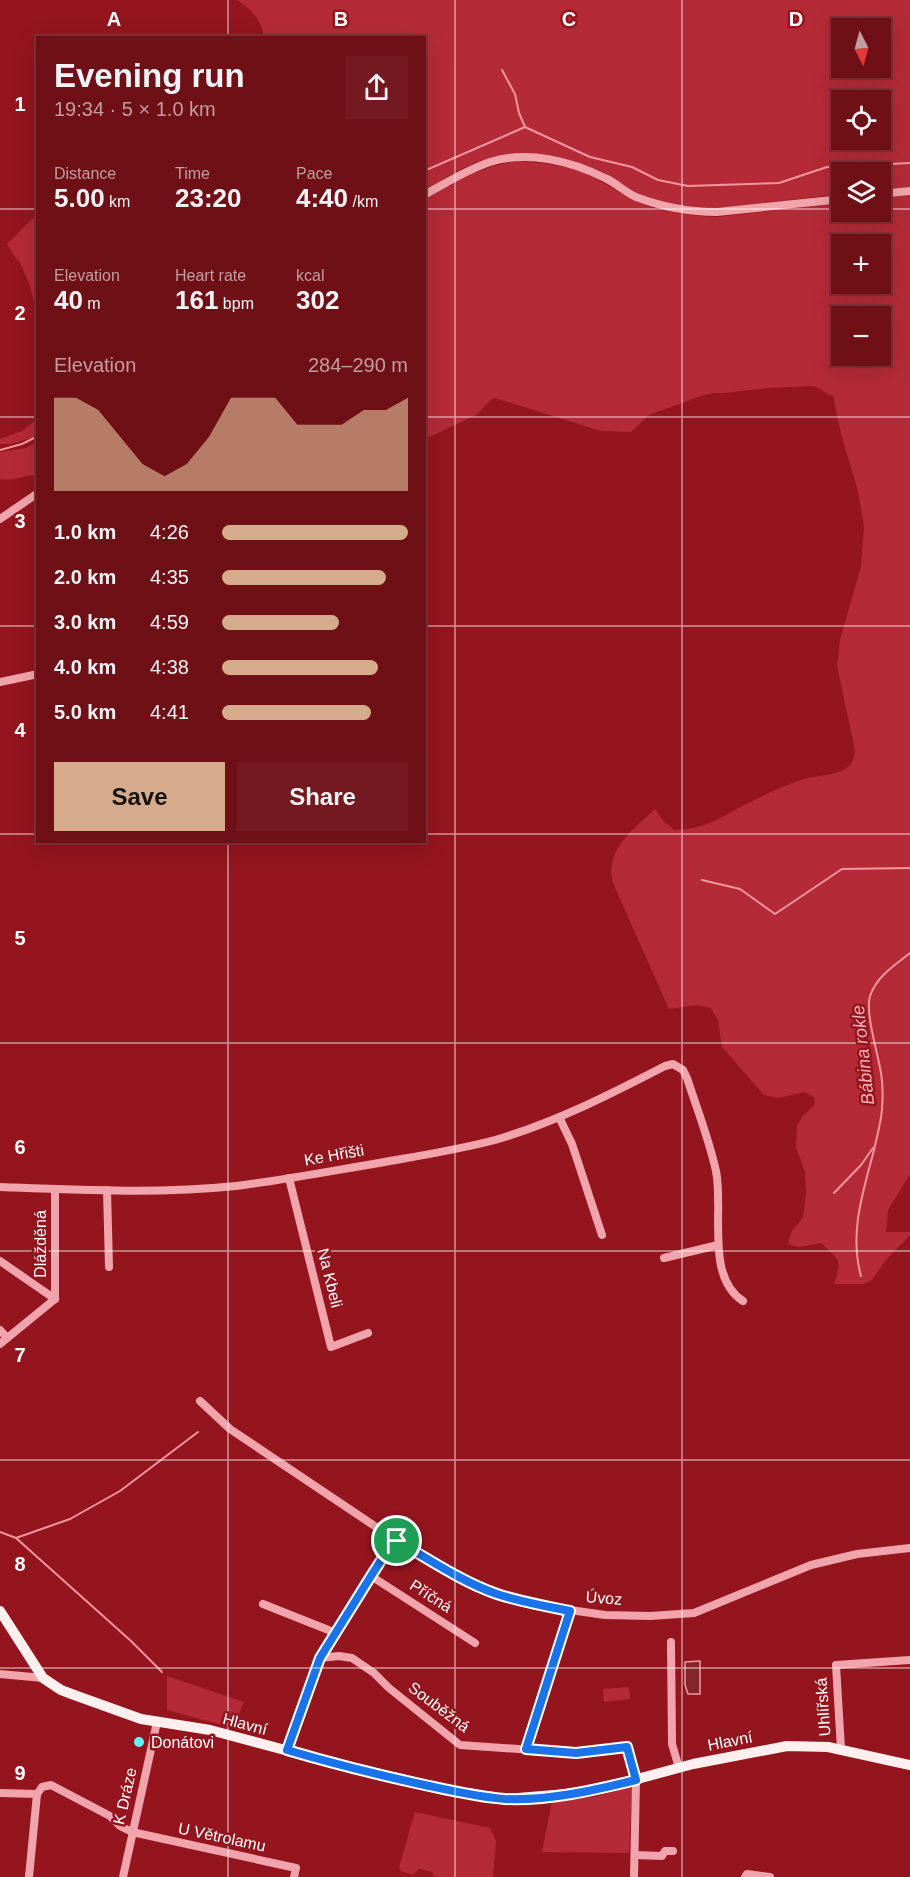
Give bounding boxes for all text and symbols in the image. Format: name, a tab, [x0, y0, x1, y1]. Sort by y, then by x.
text: A	[107, 8, 121, 30]
text: B	[334, 8, 348, 30]
text: C	[562, 8, 576, 30]
text: D	[789, 8, 803, 30]
north arrow	[831, 18, 891, 78]
map controls	[831, 18, 891, 366]
button: share	[345, 56, 408, 119]
text: Evening run	[54, 57, 245, 94]
button: locate	[831, 90, 891, 150]
text: 1	[14, 93, 26, 115]
text: 19:34 · 5 × 1.0 km	[54, 98, 216, 120]
button: layers	[831, 162, 891, 222]
text: Distance	[54, 165, 116, 182]
text: Time	[175, 165, 210, 182]
text: Pace	[296, 165, 332, 182]
text: 5.00	[54, 183, 105, 213]
text: 23:20	[175, 183, 242, 213]
text: 4:40	[296, 183, 348, 213]
text: km	[105, 193, 130, 210]
text: /km	[348, 193, 378, 210]
button: +	[831, 234, 891, 294]
text: Elevation	[54, 267, 120, 284]
text: Heart rate	[175, 267, 246, 284]
text: kcal	[296, 267, 324, 284]
text: 40	[54, 285, 83, 315]
text: 161	[175, 285, 218, 315]
text: 302	[296, 285, 339, 315]
text: m	[83, 295, 101, 312]
text: bpm	[218, 295, 254, 312]
text: 2	[14, 302, 26, 324]
button: −	[831, 306, 891, 366]
text: Elevation	[54, 354, 136, 376]
text: 284–290 m	[308, 354, 408, 376]
text: 3	[14, 510, 26, 532]
text: 1.0 km	[54, 521, 116, 543]
text: 4:26	[150, 521, 189, 543]
text: 2.0 km	[54, 566, 116, 588]
text: 4:35	[150, 566, 189, 588]
text: 3.0 km	[54, 611, 116, 633]
text: 4:59	[150, 611, 189, 633]
text: 4.0 km	[54, 656, 116, 678]
text: 4:38	[150, 656, 189, 678]
text: 5.0 km	[54, 701, 116, 723]
text: 4:41	[150, 701, 189, 723]
text: 4	[14, 719, 26, 741]
button: Save	[54, 762, 225, 831]
button: Share	[237, 762, 408, 831]
text: 5	[14, 927, 26, 949]
water label: Bábina rokle	[848, 1004, 878, 1106]
text: 6	[14, 1136, 26, 1158]
street label: Ke Hřišti	[303, 1141, 365, 1169]
street label: Dlážděná	[32, 1210, 49, 1278]
street label: Na Kbeli	[314, 1247, 346, 1309]
text: 7	[14, 1344, 26, 1366]
pin	[371, 1515, 422, 1566]
icon: arrive	[380, 1524, 413, 1557]
text: 8	[14, 1553, 26, 1575]
street label: Příčná	[407, 1576, 455, 1616]
street label: Úvoz	[585, 1587, 623, 1608]
street label: Uhlířská	[812, 1677, 834, 1737]
street label: Souběžná	[405, 1679, 473, 1736]
street label: Hlavní	[221, 1710, 270, 1738]
street label: Hlavní	[706, 1728, 754, 1754]
place label: Donátovi	[151, 1734, 214, 1751]
marker: Donátovi	[132, 1735, 146, 1749]
text: 9	[14, 1762, 26, 1784]
street label: K Dráze	[110, 1766, 140, 1826]
street label: U Větrolamu	[177, 1819, 267, 1855]

